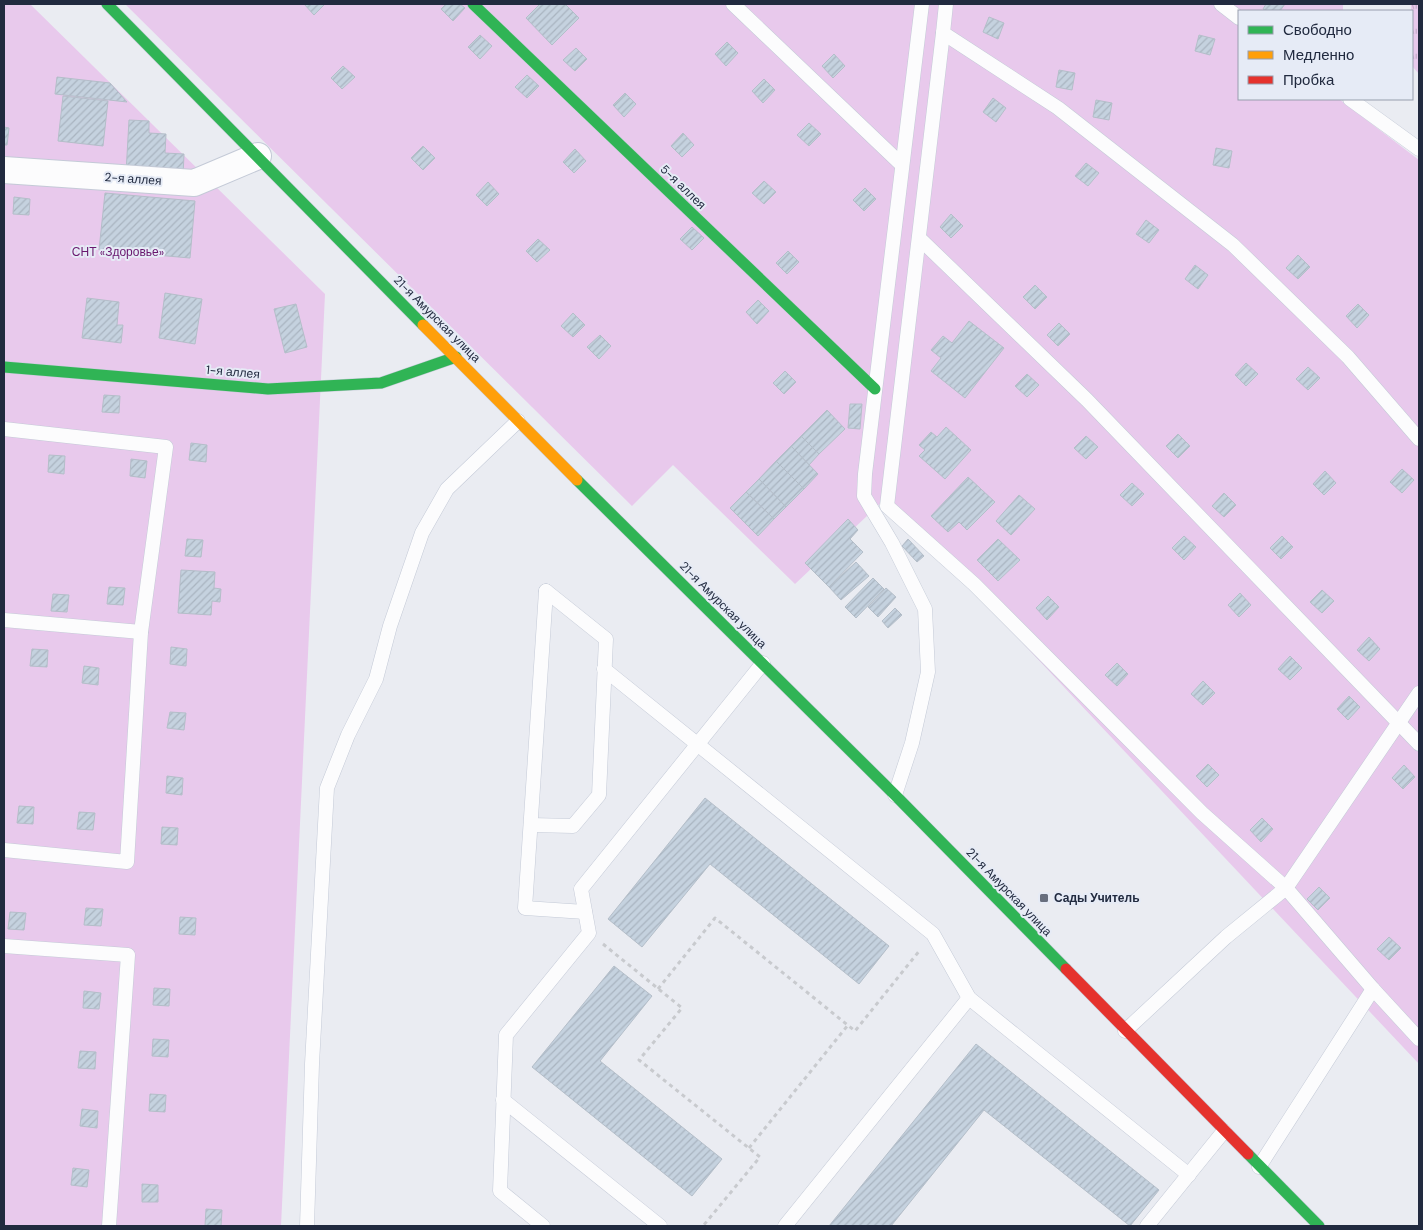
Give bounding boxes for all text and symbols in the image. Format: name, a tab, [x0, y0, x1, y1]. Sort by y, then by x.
legend	[1238, 10, 1413, 100]
text: Свободно	[1283, 20, 1352, 40]
text: Медленно	[1283, 45, 1354, 65]
text: Пробка	[1283, 70, 1335, 90]
street label: 5-я аллея	[657, 161, 709, 213]
street label: 2-я аллея	[104, 169, 162, 189]
park label: СНТ «Здоровье»	[72, 244, 164, 260]
street label: 21-я Амурская улица	[390, 272, 484, 366]
street label: 1-я аллея	[206, 362, 260, 382]
street label: 21-я Амурская улица	[676, 558, 770, 652]
street label: 21-я Амурская улица	[963, 844, 1055, 940]
place label: Сады Учитель	[1054, 890, 1140, 906]
marker: Сады Учитель	[1038, 892, 1050, 904]

